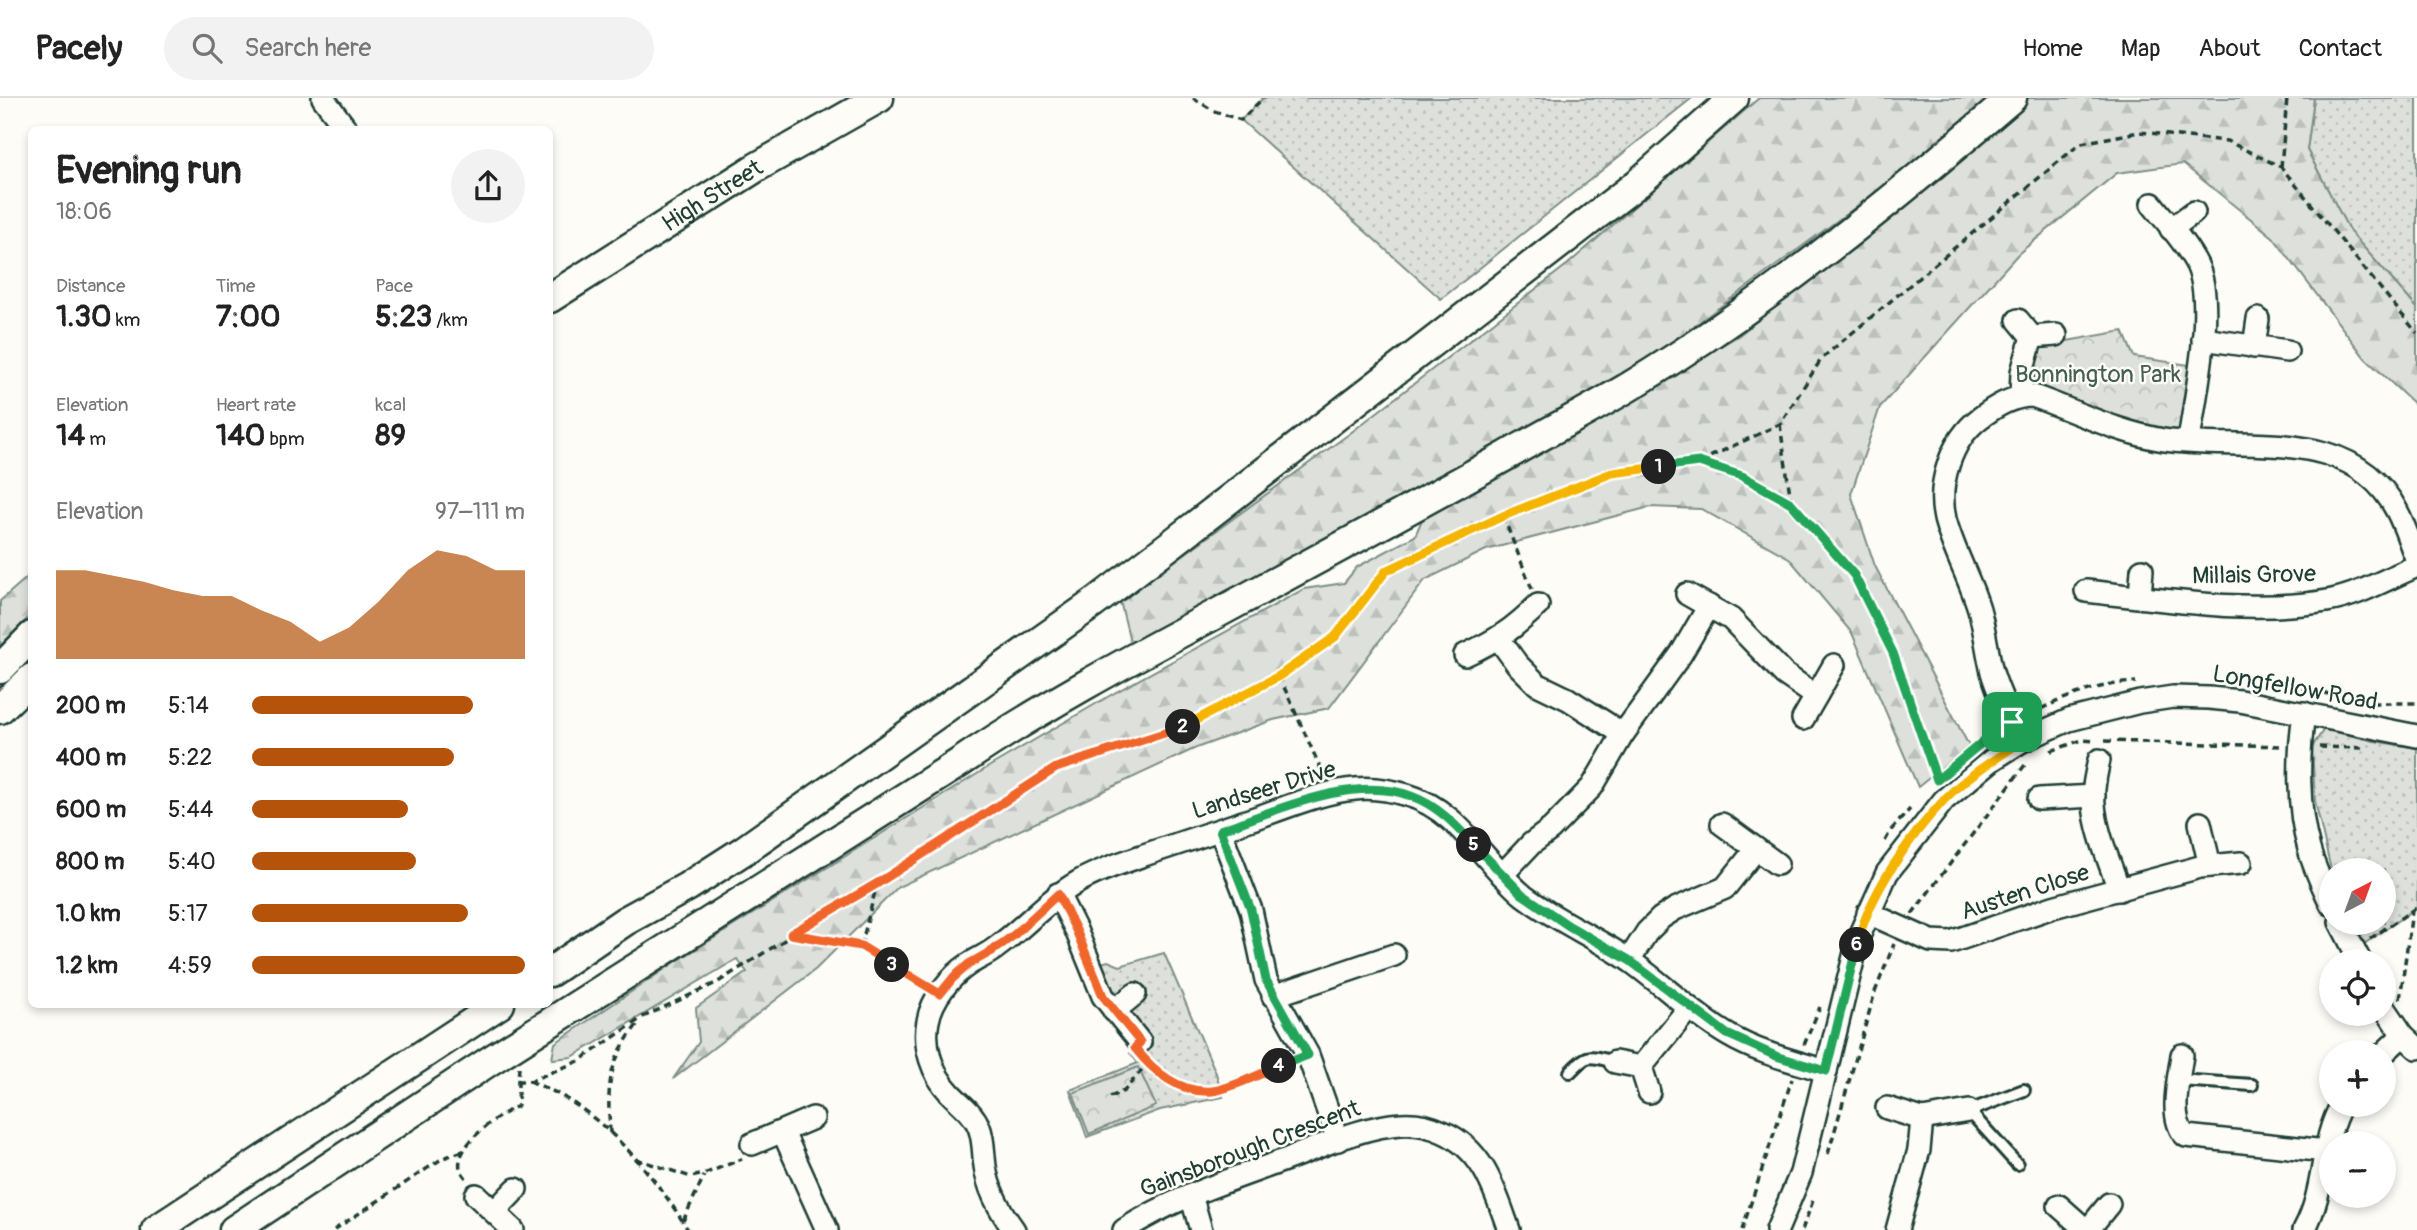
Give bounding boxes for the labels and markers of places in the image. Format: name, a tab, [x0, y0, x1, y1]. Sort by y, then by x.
pin: 1	[1642, 450, 1676, 484]
pin	[1982, 692, 2042, 752]
pin: 2	[1166, 710, 1200, 744]
pin: 5	[1456, 828, 1492, 862]
pin: 6	[1840, 928, 1874, 962]
pin: 3	[874, 948, 910, 982]
pin: 4	[1262, 1048, 1296, 1084]

